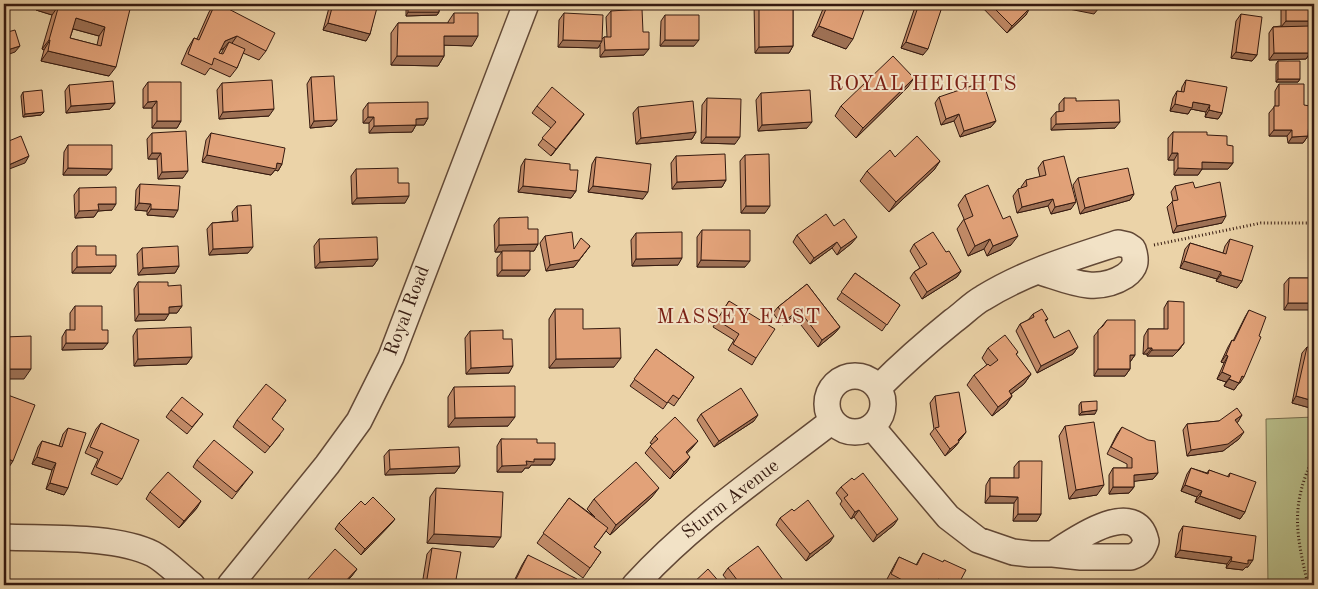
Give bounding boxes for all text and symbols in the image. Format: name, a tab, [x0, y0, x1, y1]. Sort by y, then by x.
district label: ROYAL HEIGHTS	[828, 74, 1018, 95]
street label: Royal Road	[382, 263, 434, 359]
district label: MASSEY EAST	[657, 307, 821, 328]
street label: Sturm Avenue	[679, 456, 783, 544]

